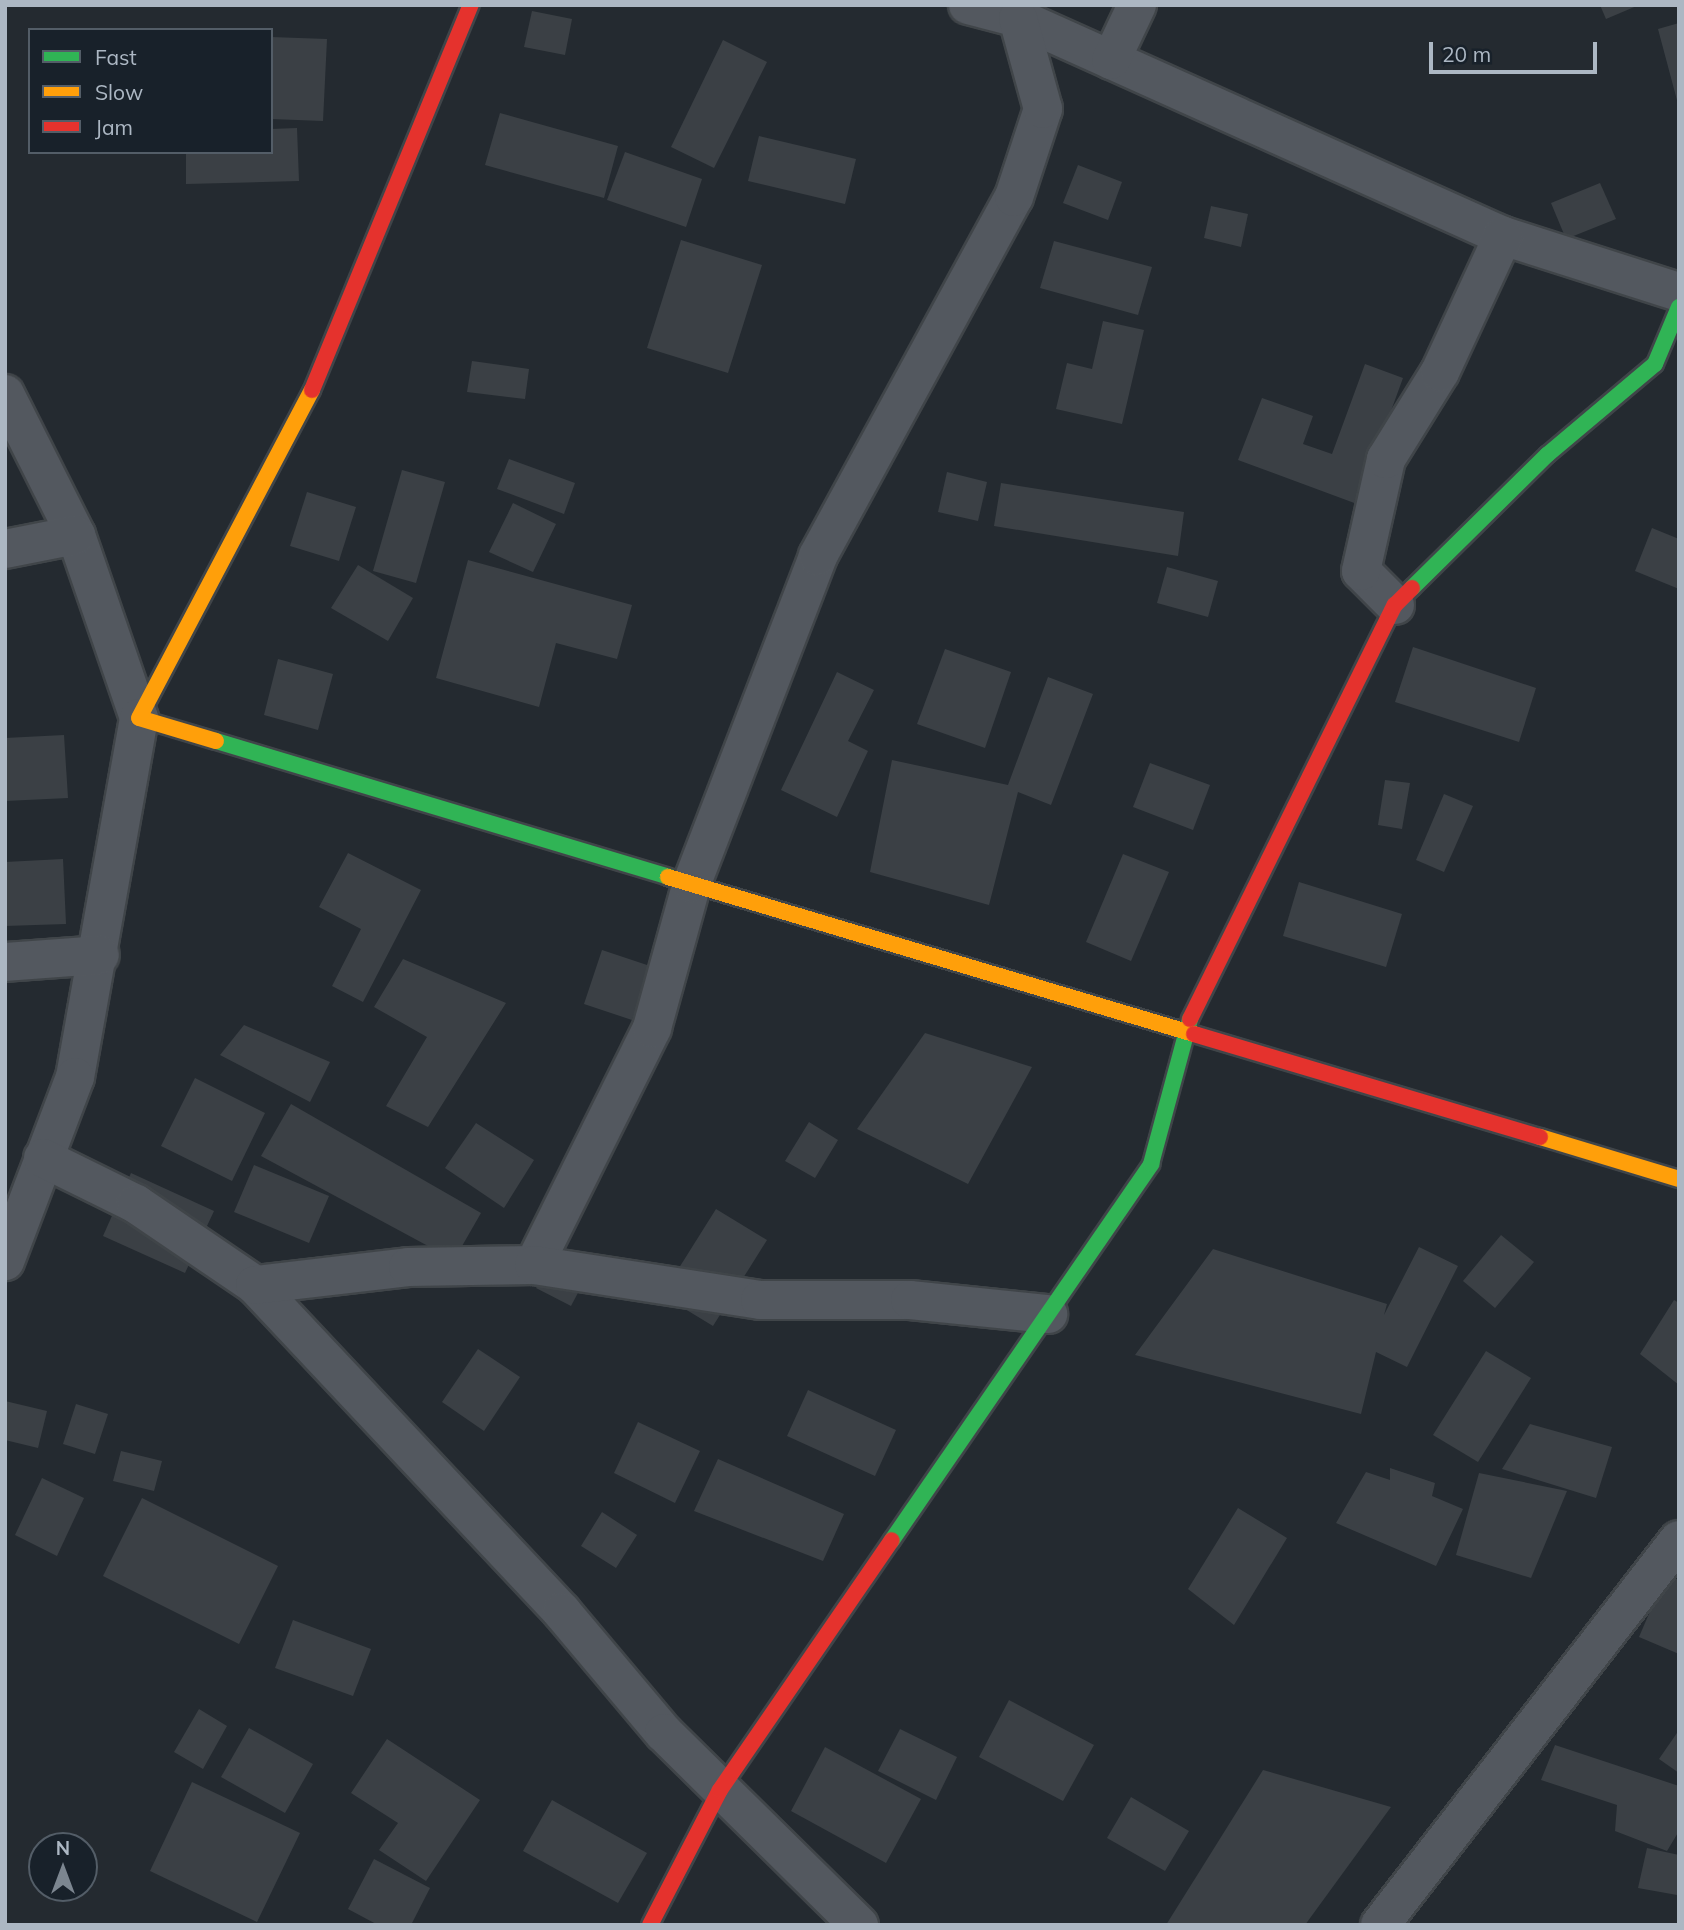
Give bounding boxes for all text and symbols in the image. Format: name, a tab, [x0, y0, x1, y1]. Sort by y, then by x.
legend	[28, 28, 273, 154]
scale bar	[1432, 28, 1600, 72]
text: 20 m	[1442, 41, 1491, 67]
text: Fast	[95, 44, 137, 70]
text: Slow	[95, 79, 143, 105]
text: Jam	[95, 114, 133, 140]
north arrow	[28, 1832, 98, 1902]
text: N	[56, 1836, 70, 1860]

